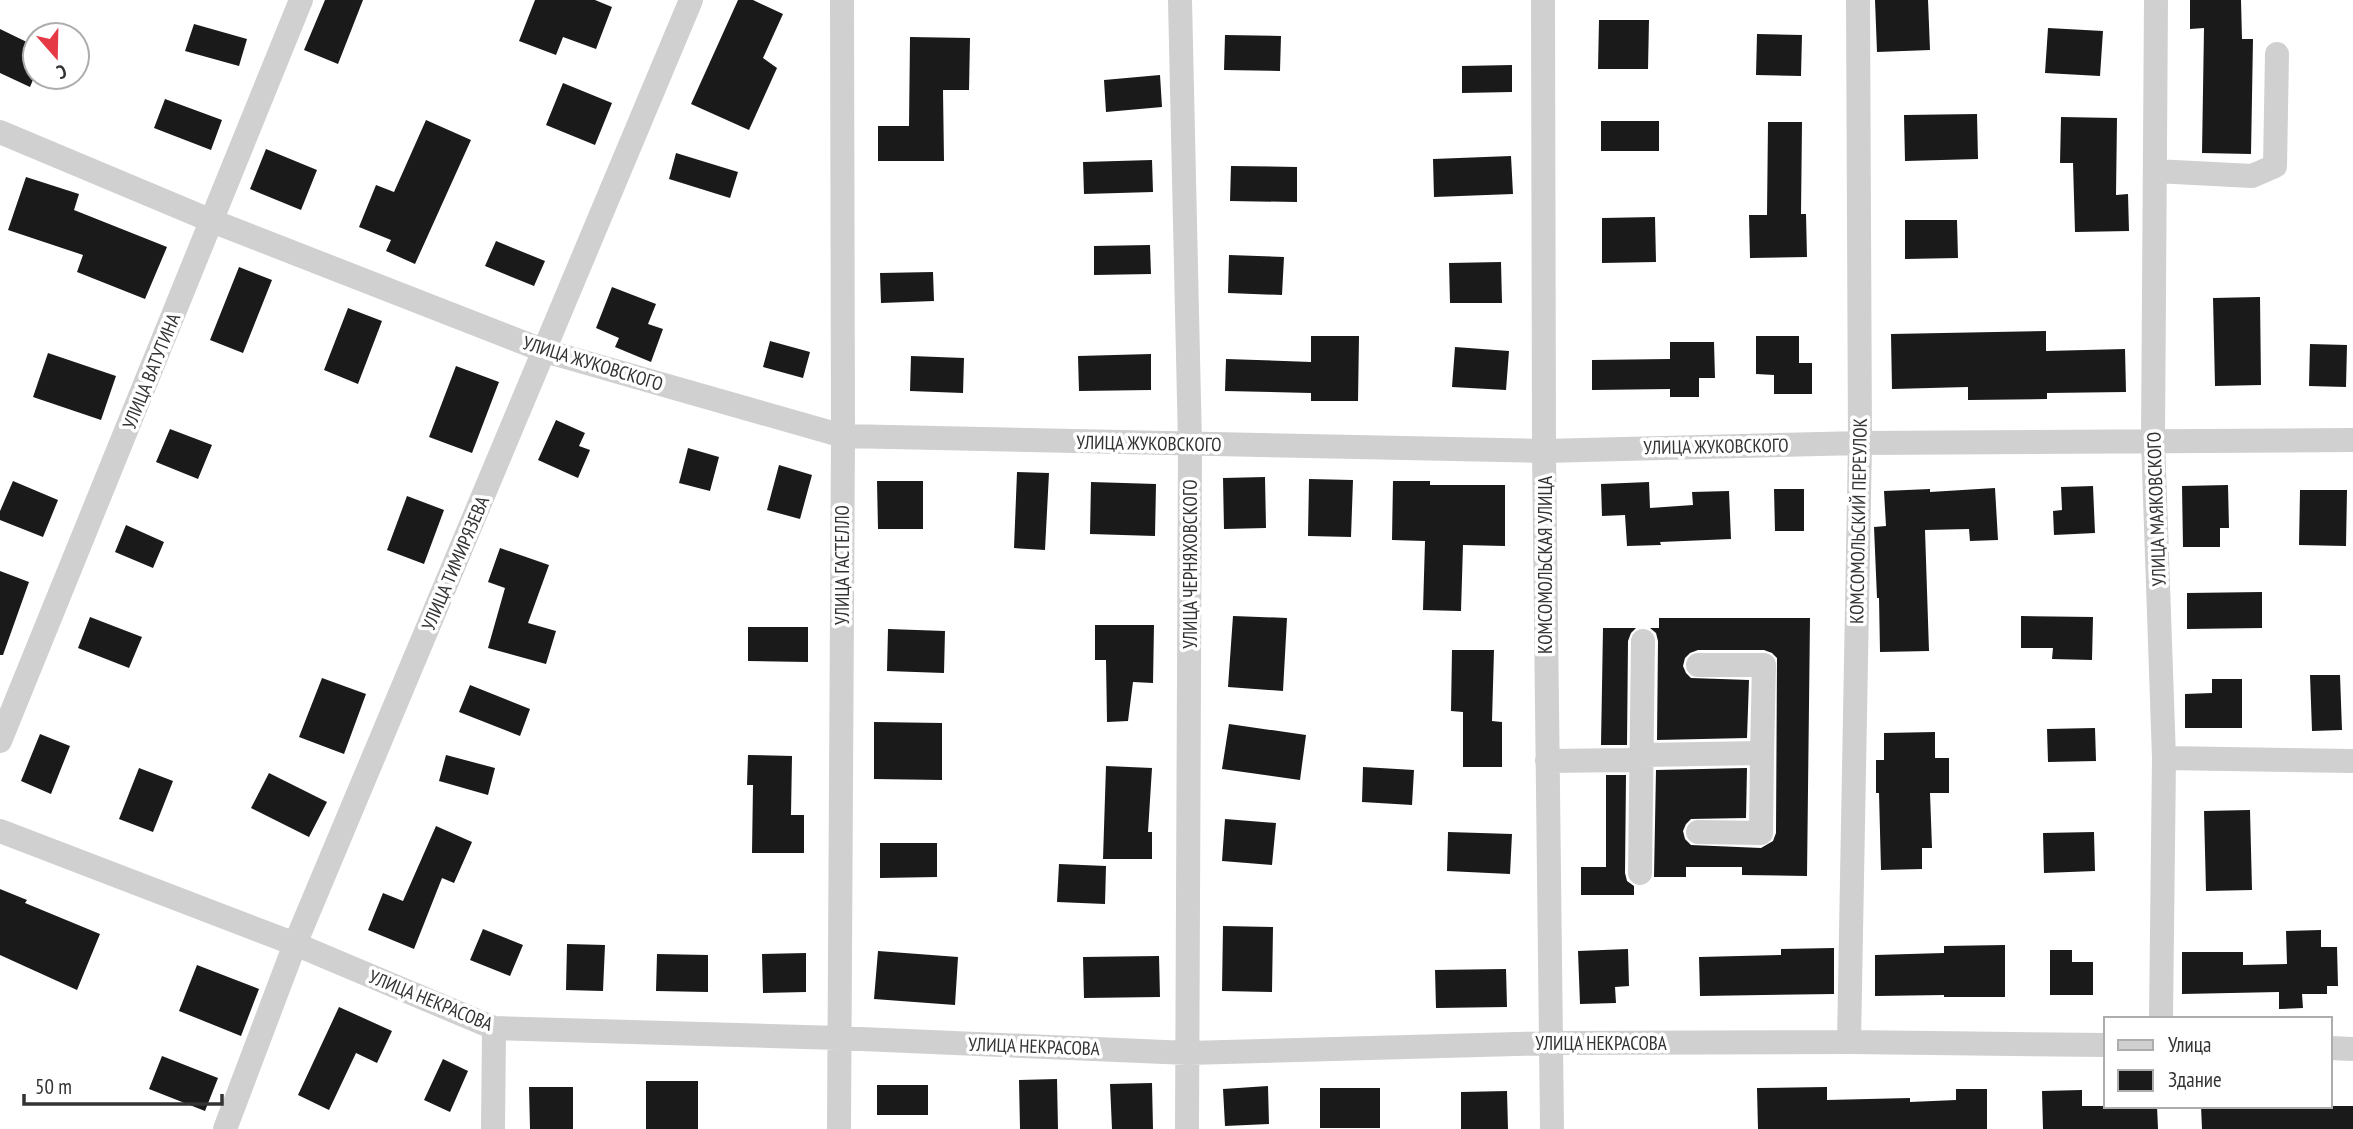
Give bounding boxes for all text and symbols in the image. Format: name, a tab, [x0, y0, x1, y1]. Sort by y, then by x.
north arrow	[21, 21, 91, 91]
text: С	[53, 59, 70, 85]
street label: УЛИЦА ВАТУТИНА	[117, 310, 185, 432]
street label: УЛИЦА ЖУКОВСКОГО	[520, 330, 666, 396]
street label: КОМСОМОЛЬСКИЙ ПЕРЕУЛОК	[1844, 418, 1872, 624]
street label: УЛИЦА ЖУКОВСКОГО	[1076, 430, 1222, 456]
street label: УЛИЦА МАЯКОВСКОГО	[2141, 431, 2171, 587]
street label: УЛИЦА ЖУКОВСКОГО	[1643, 433, 1789, 459]
street label: КОМСОМОЛЬСКАЯ УЛИЦА	[1533, 476, 1557, 654]
street label: УЛИЦА ЧЕРНЯХОВСКОГО	[1178, 479, 1202, 649]
street label: УЛИЦА ТИМИРЯЗЕВА	[416, 492, 494, 634]
street label: УЛИЦА ГАСТЕЛЛО	[830, 505, 854, 625]
street label: УЛИЦА НЕКРАСОВА	[365, 964, 497, 1036]
legend	[2104, 1017, 2332, 1108]
street label: УЛИЦА НЕКРАСОВА	[1535, 1031, 1667, 1055]
text: Улица	[2168, 1031, 2211, 1058]
street label: УЛИЦА НЕКРАСОВА	[968, 1032, 1100, 1060]
scale bar	[24, 1062, 222, 1106]
text: Здание	[2168, 1066, 2222, 1093]
text: 50 m	[35, 1073, 72, 1100]

